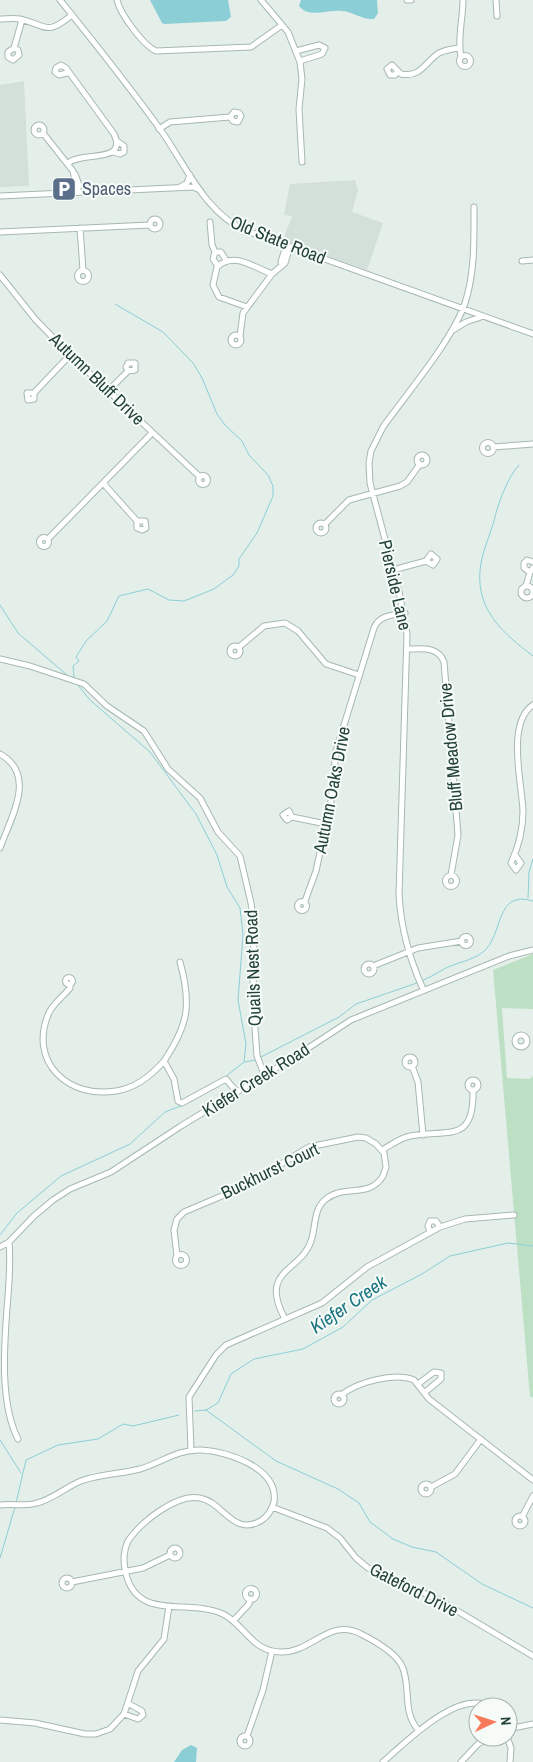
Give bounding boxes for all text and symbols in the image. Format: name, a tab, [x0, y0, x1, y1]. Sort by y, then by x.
parking icon: Spaces	[51, 176, 77, 202]
place label: Spaces	[82, 176, 131, 201]
street label: Old State Road	[227, 209, 330, 270]
street label: Autumn Bluff Drive	[43, 326, 150, 431]
street label: Pierside Lane	[373, 537, 418, 632]
street label: Bluff Meadow Drive	[432, 682, 469, 812]
street label: Autumn Oaks Drive	[307, 724, 356, 856]
street label: Quails Nest Road	[238, 909, 267, 1027]
street label: Kiefer Creek Road	[197, 1037, 314, 1123]
street label: Buckhurst Court	[217, 1136, 323, 1205]
water label: Kiefer Creek	[304, 1268, 393, 1339]
street label: Gateford Drive	[365, 1556, 463, 1623]
north arrow	[468, 1697, 518, 1747]
text: N	[497, 1716, 515, 1726]

